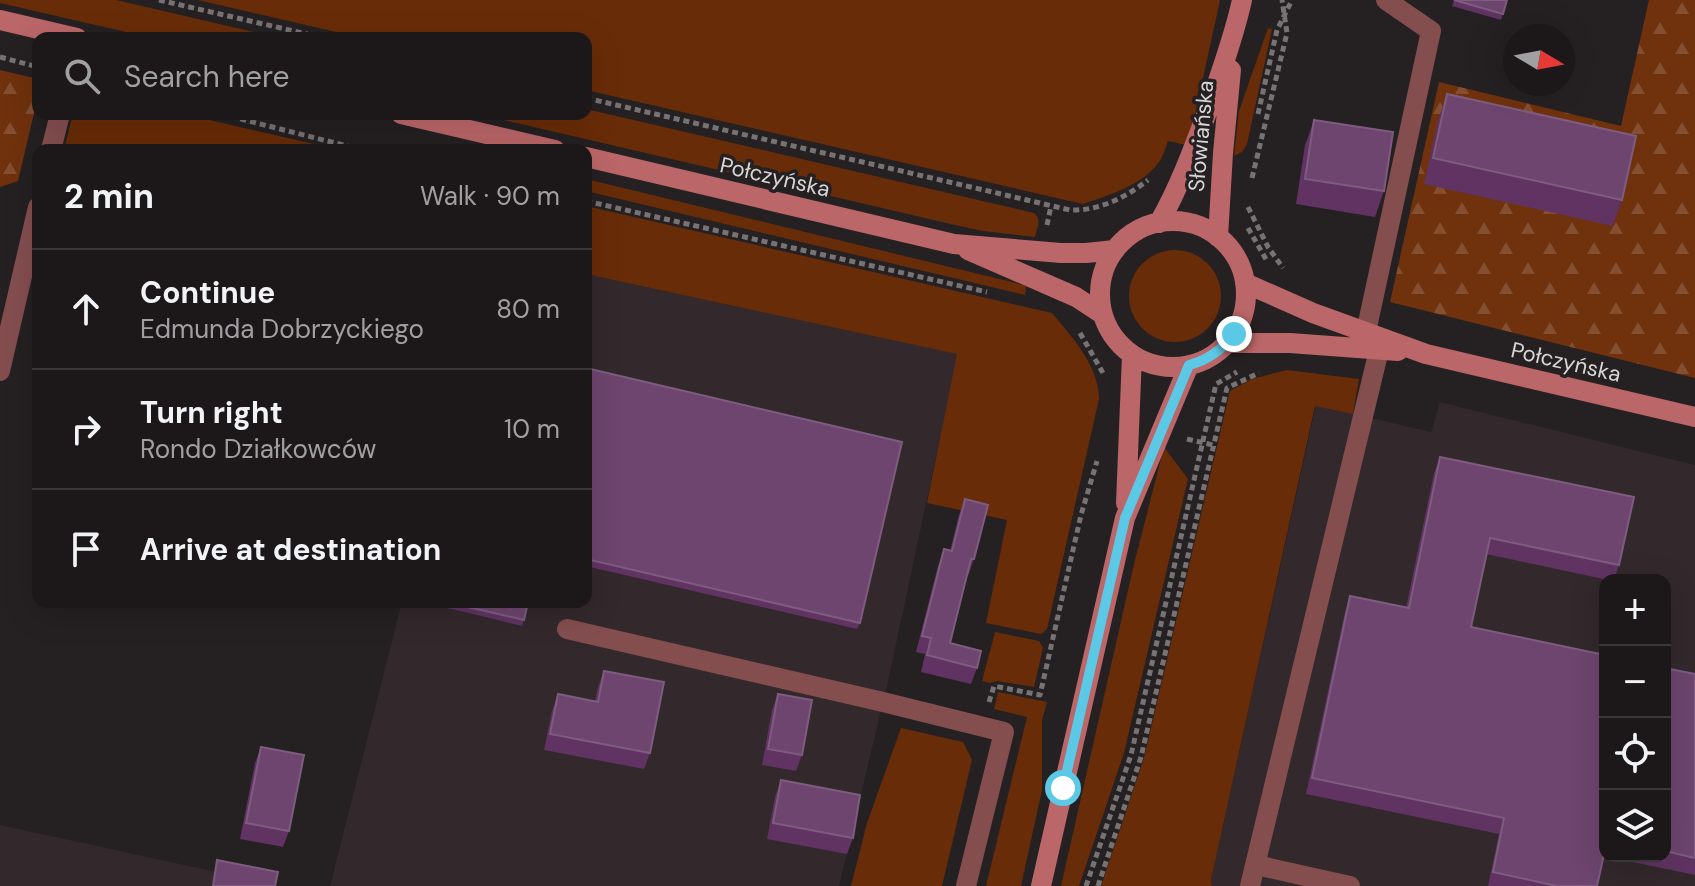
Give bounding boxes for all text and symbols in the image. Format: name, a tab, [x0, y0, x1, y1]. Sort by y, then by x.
north arrow	[1503, 24, 1575, 96]
search box	[32, 32, 592, 120]
icon: search	[60, 54, 104, 98]
text: Search here	[124, 57, 290, 96]
street label: Słowiańska	[1182, 79, 1220, 193]
street label: Połczyńska	[717, 150, 833, 204]
text: 2 min	[64, 174, 154, 219]
text: Walk · 90 m	[420, 179, 560, 213]
text: Continue	[140, 273, 275, 312]
icon: ahead	[64, 287, 108, 331]
text: 80 m	[496, 292, 560, 326]
text: Edmunda Dobrzyckiego	[140, 312, 424, 346]
route end	[1216, 316, 1252, 352]
street label: Połczyńska	[1508, 335, 1624, 389]
text: Turn right	[140, 393, 283, 432]
icon: right	[64, 407, 108, 451]
text: 10 m	[504, 412, 560, 446]
text: Rondo Działkowców	[140, 432, 376, 466]
icon: arrive	[64, 527, 108, 571]
text: Arrive at destination	[140, 530, 441, 569]
map controls	[1599, 574, 1671, 862]
button: +	[1599, 574, 1671, 646]
button: −	[1599, 646, 1671, 718]
button: locate	[1599, 718, 1671, 790]
route start	[1045, 770, 1081, 806]
button: layers	[1599, 790, 1671, 862]

